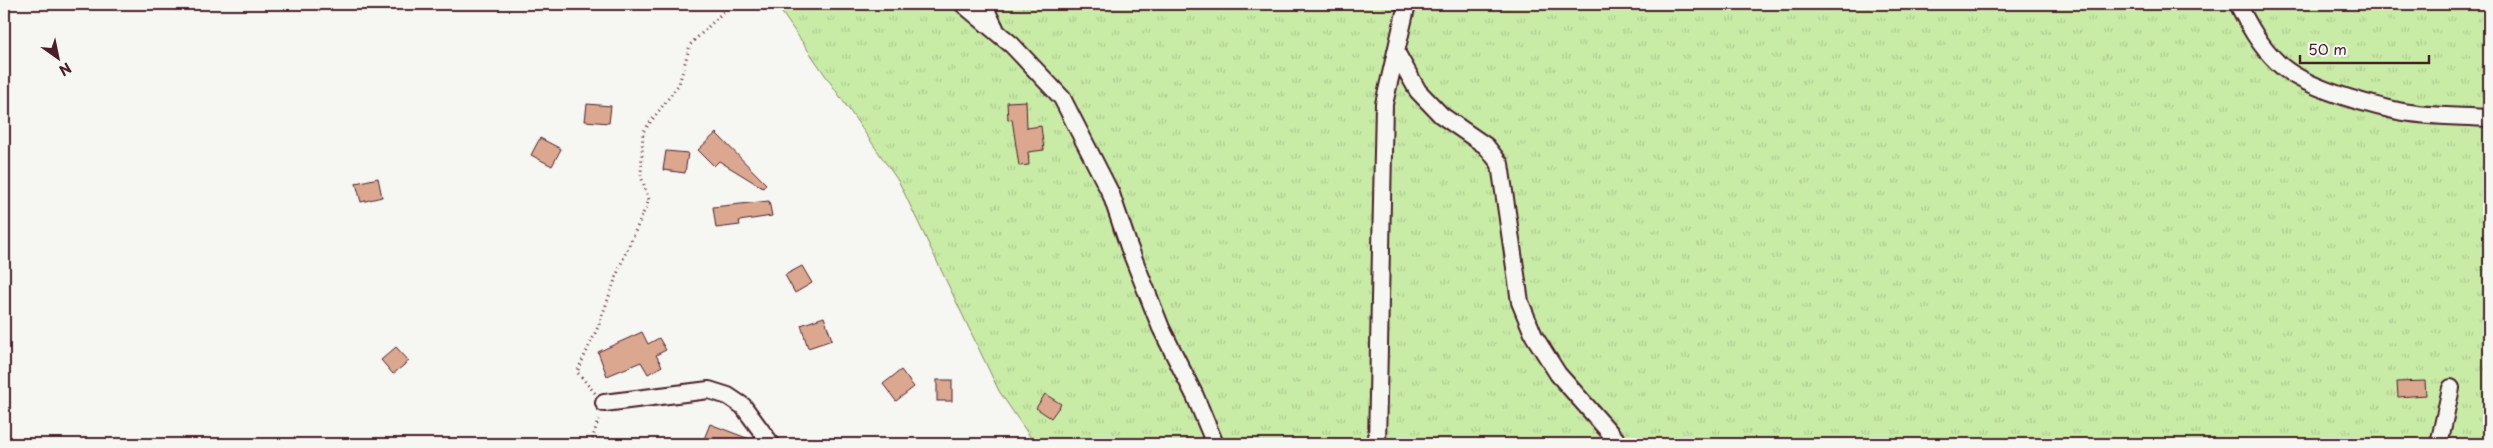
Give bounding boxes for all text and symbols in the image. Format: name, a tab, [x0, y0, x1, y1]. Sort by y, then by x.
north arrow	[32, 32, 82, 82]
scale bar	[2300, 32, 2429, 64]
text: 50 m	[2308, 37, 2347, 60]
text: N	[55, 57, 76, 81]

